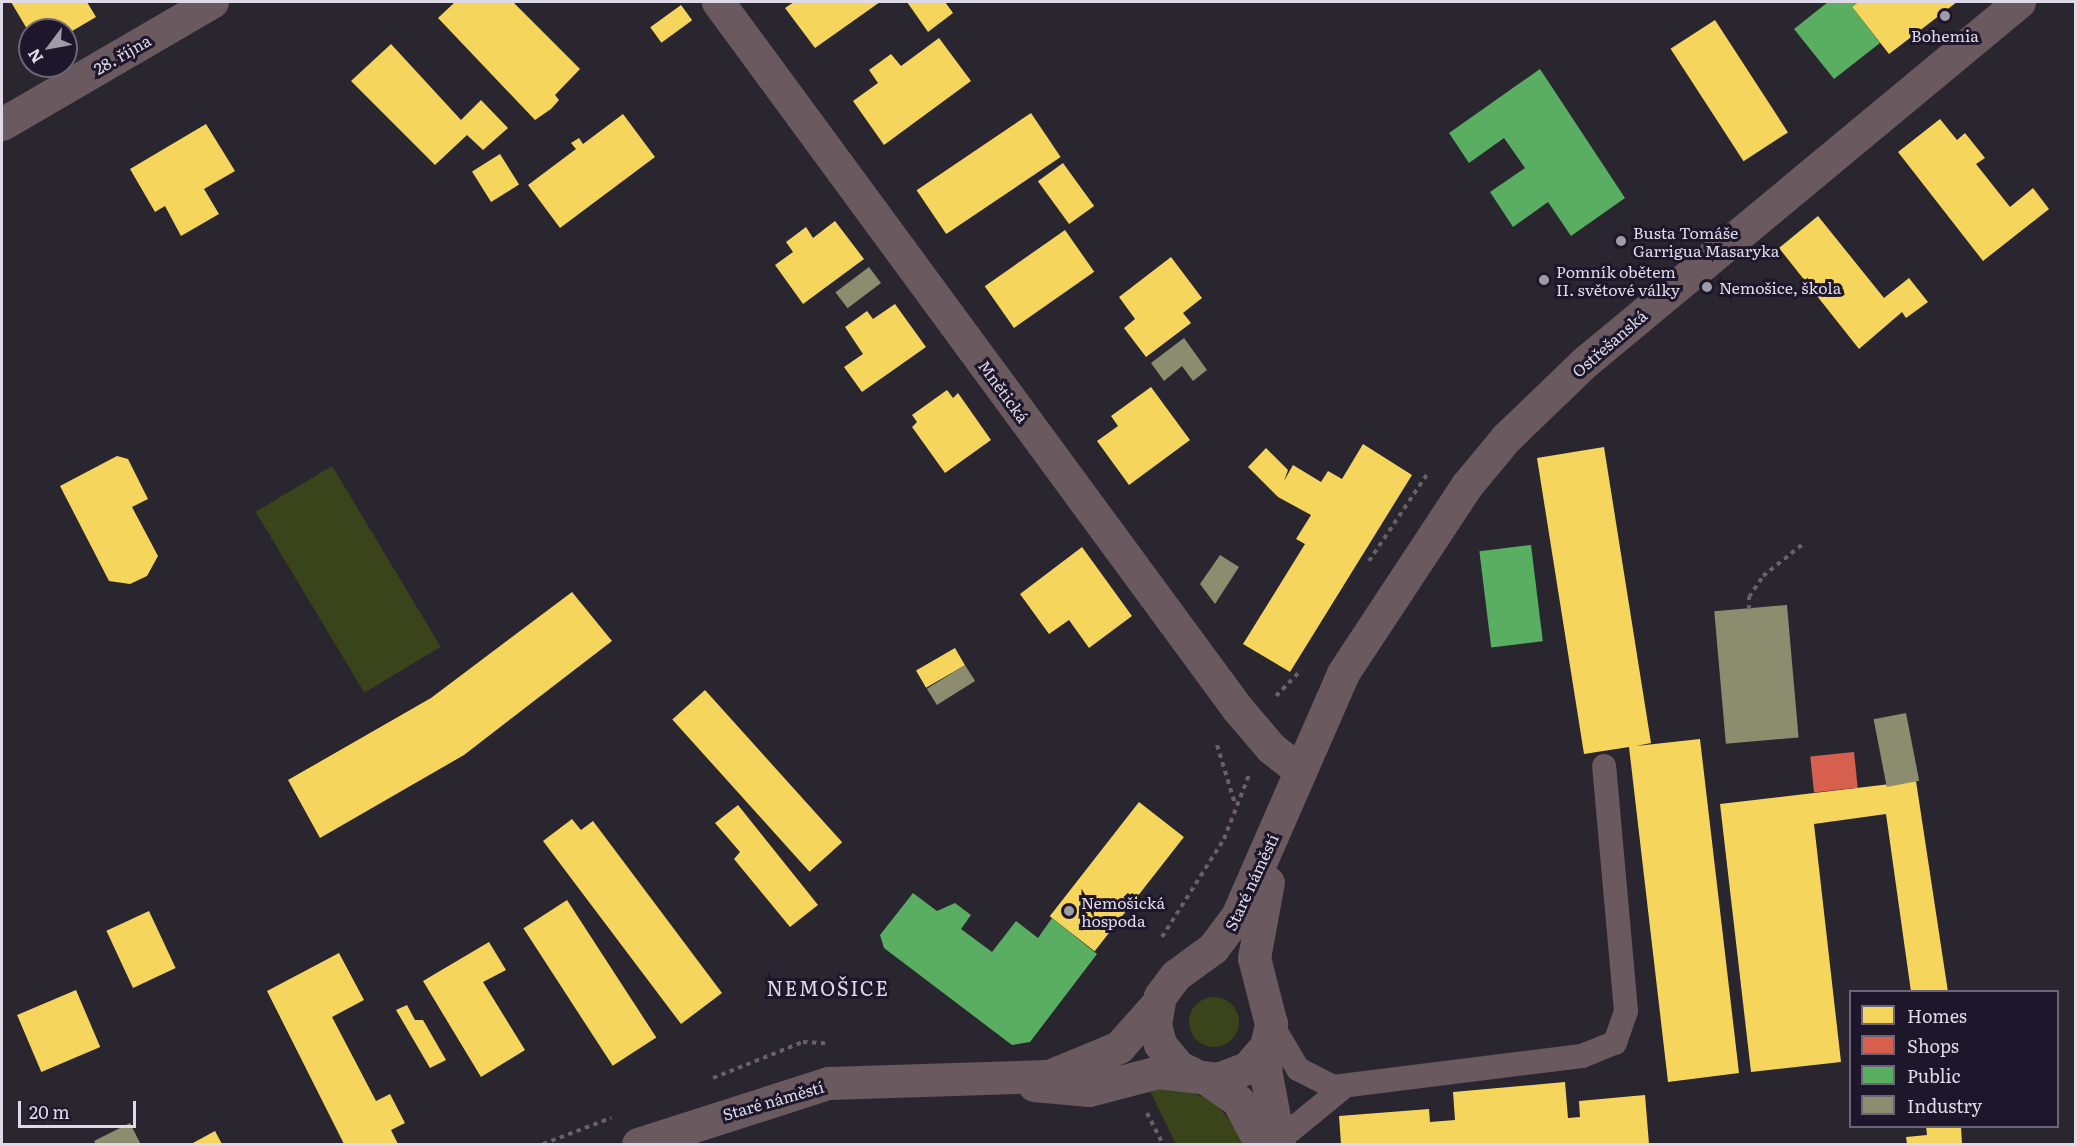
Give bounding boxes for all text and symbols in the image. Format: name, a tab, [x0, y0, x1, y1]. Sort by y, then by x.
marker: Bohemia	[1938, 9, 1952, 23]
north arrow	[18, 18, 78, 78]
place label: Bohemia	[1911, 25, 1979, 45]
street label: 28. října	[90, 30, 154, 78]
text: N	[21, 44, 48, 69]
place label: Busta Tomáše Garrigua Masaryka	[1633, 222, 1779, 260]
marker: Busta Tomáše Garrigua Masaryka	[1614, 234, 1628, 248]
place label: Pomník obětem II. světové války	[1556, 261, 1680, 299]
marker: Pomník obětem II. světové války	[1537, 273, 1551, 287]
place label: Nemošice, škola	[1719, 277, 1841, 297]
marker: Nemošice, škola	[1700, 280, 1714, 294]
street label: Ostřešanská	[1568, 305, 1650, 381]
street label: Mnětická	[975, 356, 1033, 426]
street label: Staré náměstí	[1220, 831, 1282, 933]
place label: Nemošická hospoda	[1081, 892, 1165, 930]
marker: Nemošická hospoda	[1062, 904, 1076, 918]
district label: NEMOŠICE	[766, 975, 890, 999]
legend	[1849, 990, 2059, 1128]
text: Homes	[1907, 1002, 1967, 1029]
text: Shops	[1907, 1032, 1959, 1059]
text: Public	[1907, 1062, 1961, 1089]
street label: Staré náměstí	[720, 1076, 826, 1124]
scale bar	[21, 1089, 140, 1127]
text: Industry	[1907, 1092, 1982, 1119]
text: 20 m	[29, 1098, 70, 1125]

